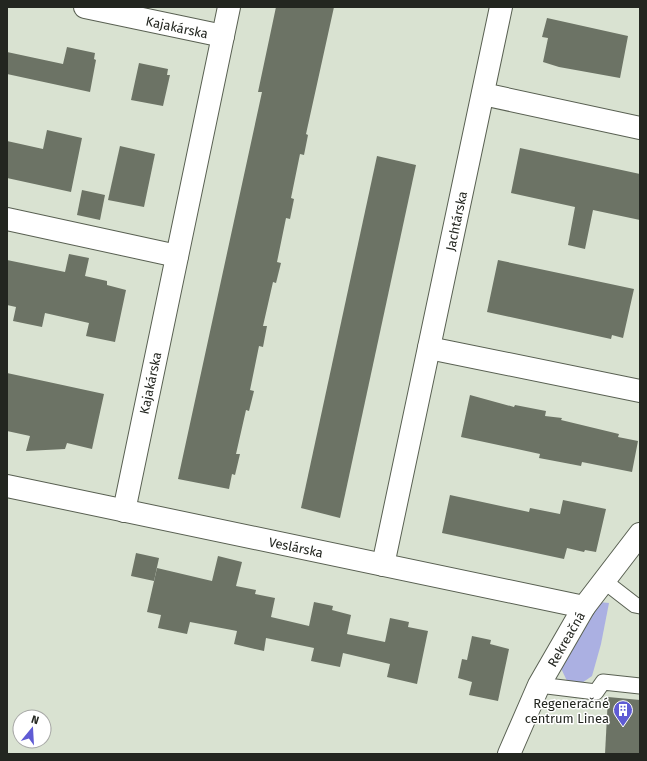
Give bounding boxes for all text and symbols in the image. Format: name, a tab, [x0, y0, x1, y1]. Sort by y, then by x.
street label: Kajakárska	[144, 14, 209, 41]
street label: Jachtárska	[443, 190, 470, 252]
street label: Kajakárska	[137, 351, 164, 416]
street label: Veslárska	[267, 534, 325, 561]
street label: Rekreačná	[545, 609, 588, 669]
place label: Regeneračné centrum Linea	[525, 696, 609, 726]
building icon: Regeneračné centrum Linea	[612, 699, 634, 727]
north arrow	[12, 709, 52, 749]
text: N	[29, 713, 40, 727]

